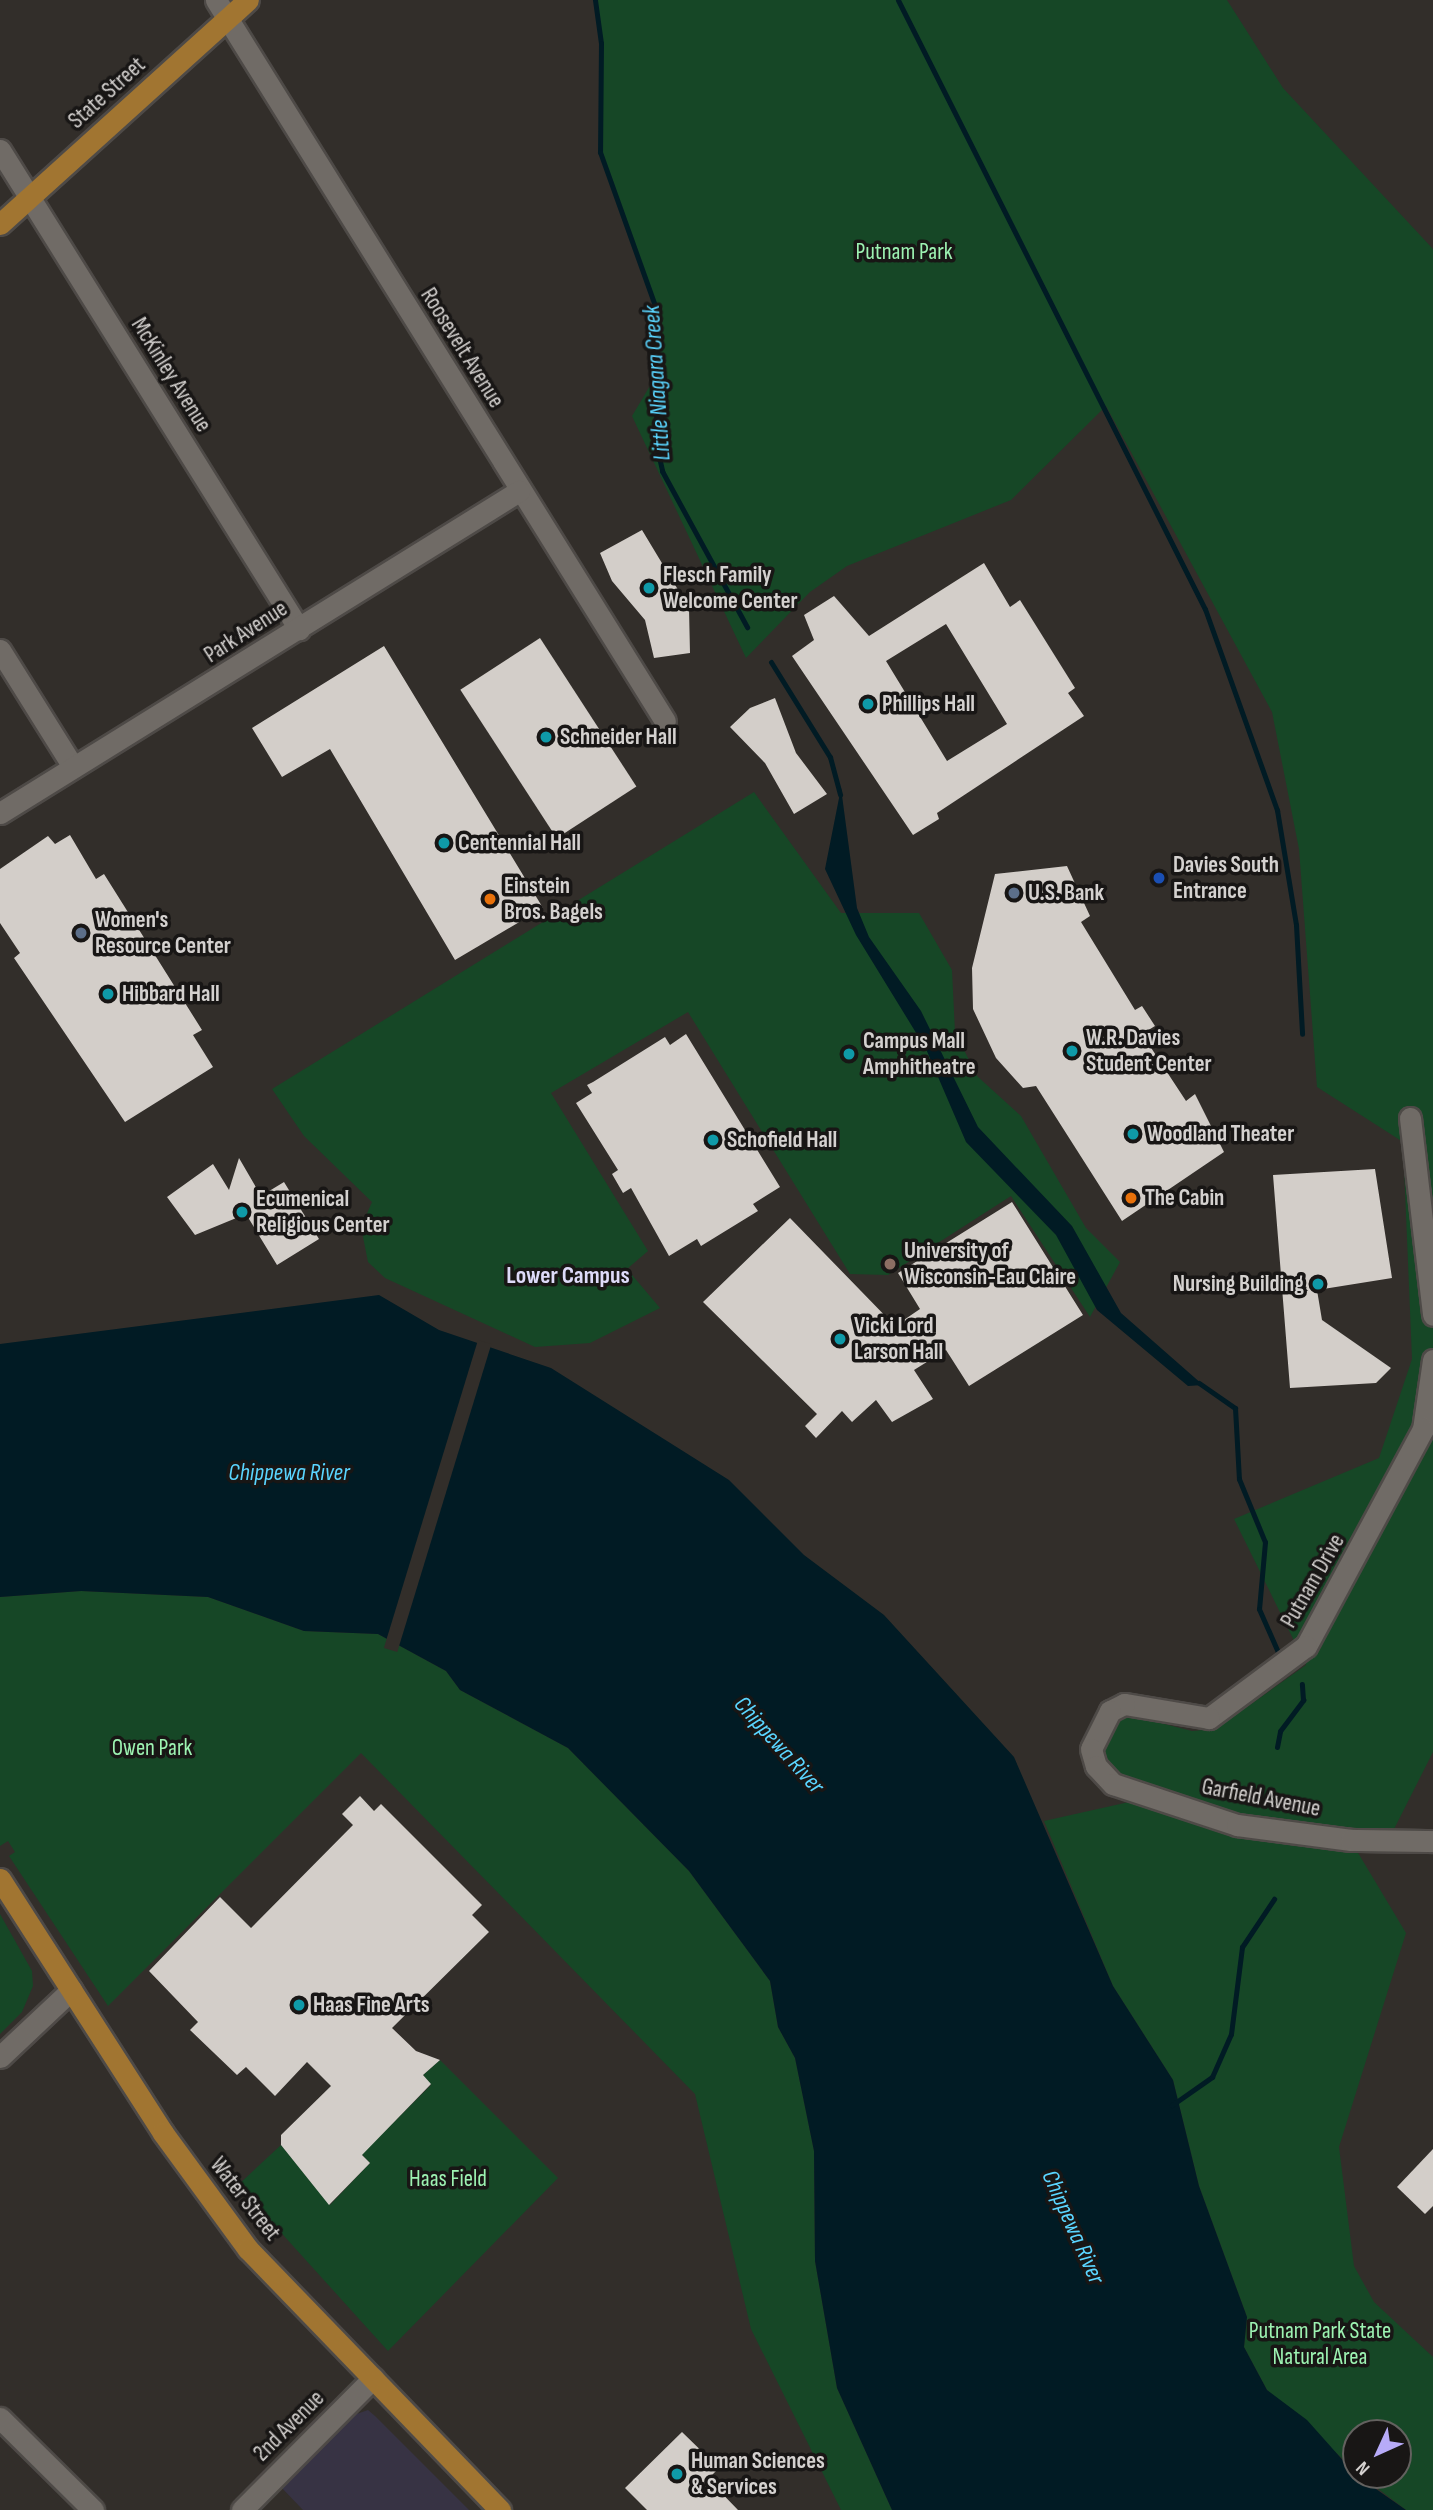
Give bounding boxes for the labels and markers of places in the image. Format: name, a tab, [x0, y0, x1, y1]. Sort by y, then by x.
place label: Flesch Family Welcome Center	[663, 561, 798, 615]
marker: Flesch Family Welcome Center	[641, 580, 657, 596]
place label: Phillips Hall	[882, 690, 975, 718]
marker: Phillips Hall	[860, 696, 876, 712]
place label: Schneider Hall	[560, 723, 677, 751]
marker: Schneider Hall	[538, 729, 554, 745]
place label: Centennial Hall	[458, 829, 581, 857]
marker: Centennial Hall	[436, 835, 452, 851]
place label: Davies South Entrance	[1173, 851, 1279, 905]
marker: Davies South Entrance	[1151, 870, 1167, 886]
place label: Einstein Bros. Bagels	[504, 872, 603, 926]
place label: U.S. Bank	[1028, 879, 1104, 907]
marker: U.S. Bank	[1006, 885, 1022, 901]
marker: Einstein Bros. Bagels	[482, 891, 498, 907]
place label: Women's Resource Center	[95, 906, 231, 960]
marker: Women's Resource Center	[73, 925, 89, 941]
place label: Hibbard Hall	[122, 980, 220, 1008]
marker: Hibbard Hall	[100, 986, 116, 1002]
place label: W.R. Davies Student Center	[1086, 1024, 1212, 1078]
place label: Campus Mall Amphitheatre	[863, 1027, 976, 1081]
marker: W.R. Davies Student Center	[1064, 1043, 1080, 1059]
marker: Campus Mall Amphitheatre	[841, 1046, 857, 1062]
place label: Woodland Theater	[1147, 1120, 1294, 1148]
place label: Schofield Hall	[727, 1126, 837, 1154]
marker: Woodland Theater	[1125, 1126, 1141, 1142]
marker: Schofield Hall	[705, 1132, 721, 1148]
place label: The Cabin	[1145, 1184, 1224, 1212]
place label: Ecumenical Religious Center	[256, 1185, 390, 1239]
marker: The Cabin	[1123, 1190, 1139, 1206]
marker: Ecumenical Religious Center	[234, 1204, 250, 1220]
place label: University of Wisconsin-Eau Claire	[904, 1237, 1076, 1291]
marker: University of Wisconsin-Eau Claire	[882, 1256, 898, 1272]
place label: Nursing Building	[1173, 1270, 1304, 1298]
marker: Nursing Building	[1310, 1276, 1326, 1292]
place label: Vicki Lord Larson Hall	[854, 1312, 943, 1366]
marker: Vicki Lord Larson Hall	[832, 1331, 848, 1347]
place label: Haas Fine Arts	[313, 1991, 430, 2019]
marker: Haas Fine Arts	[291, 1997, 307, 2013]
place label: Human Sciences & Services	[691, 2447, 825, 2501]
marker: Human Sciences & Services	[669, 2466, 685, 2482]

